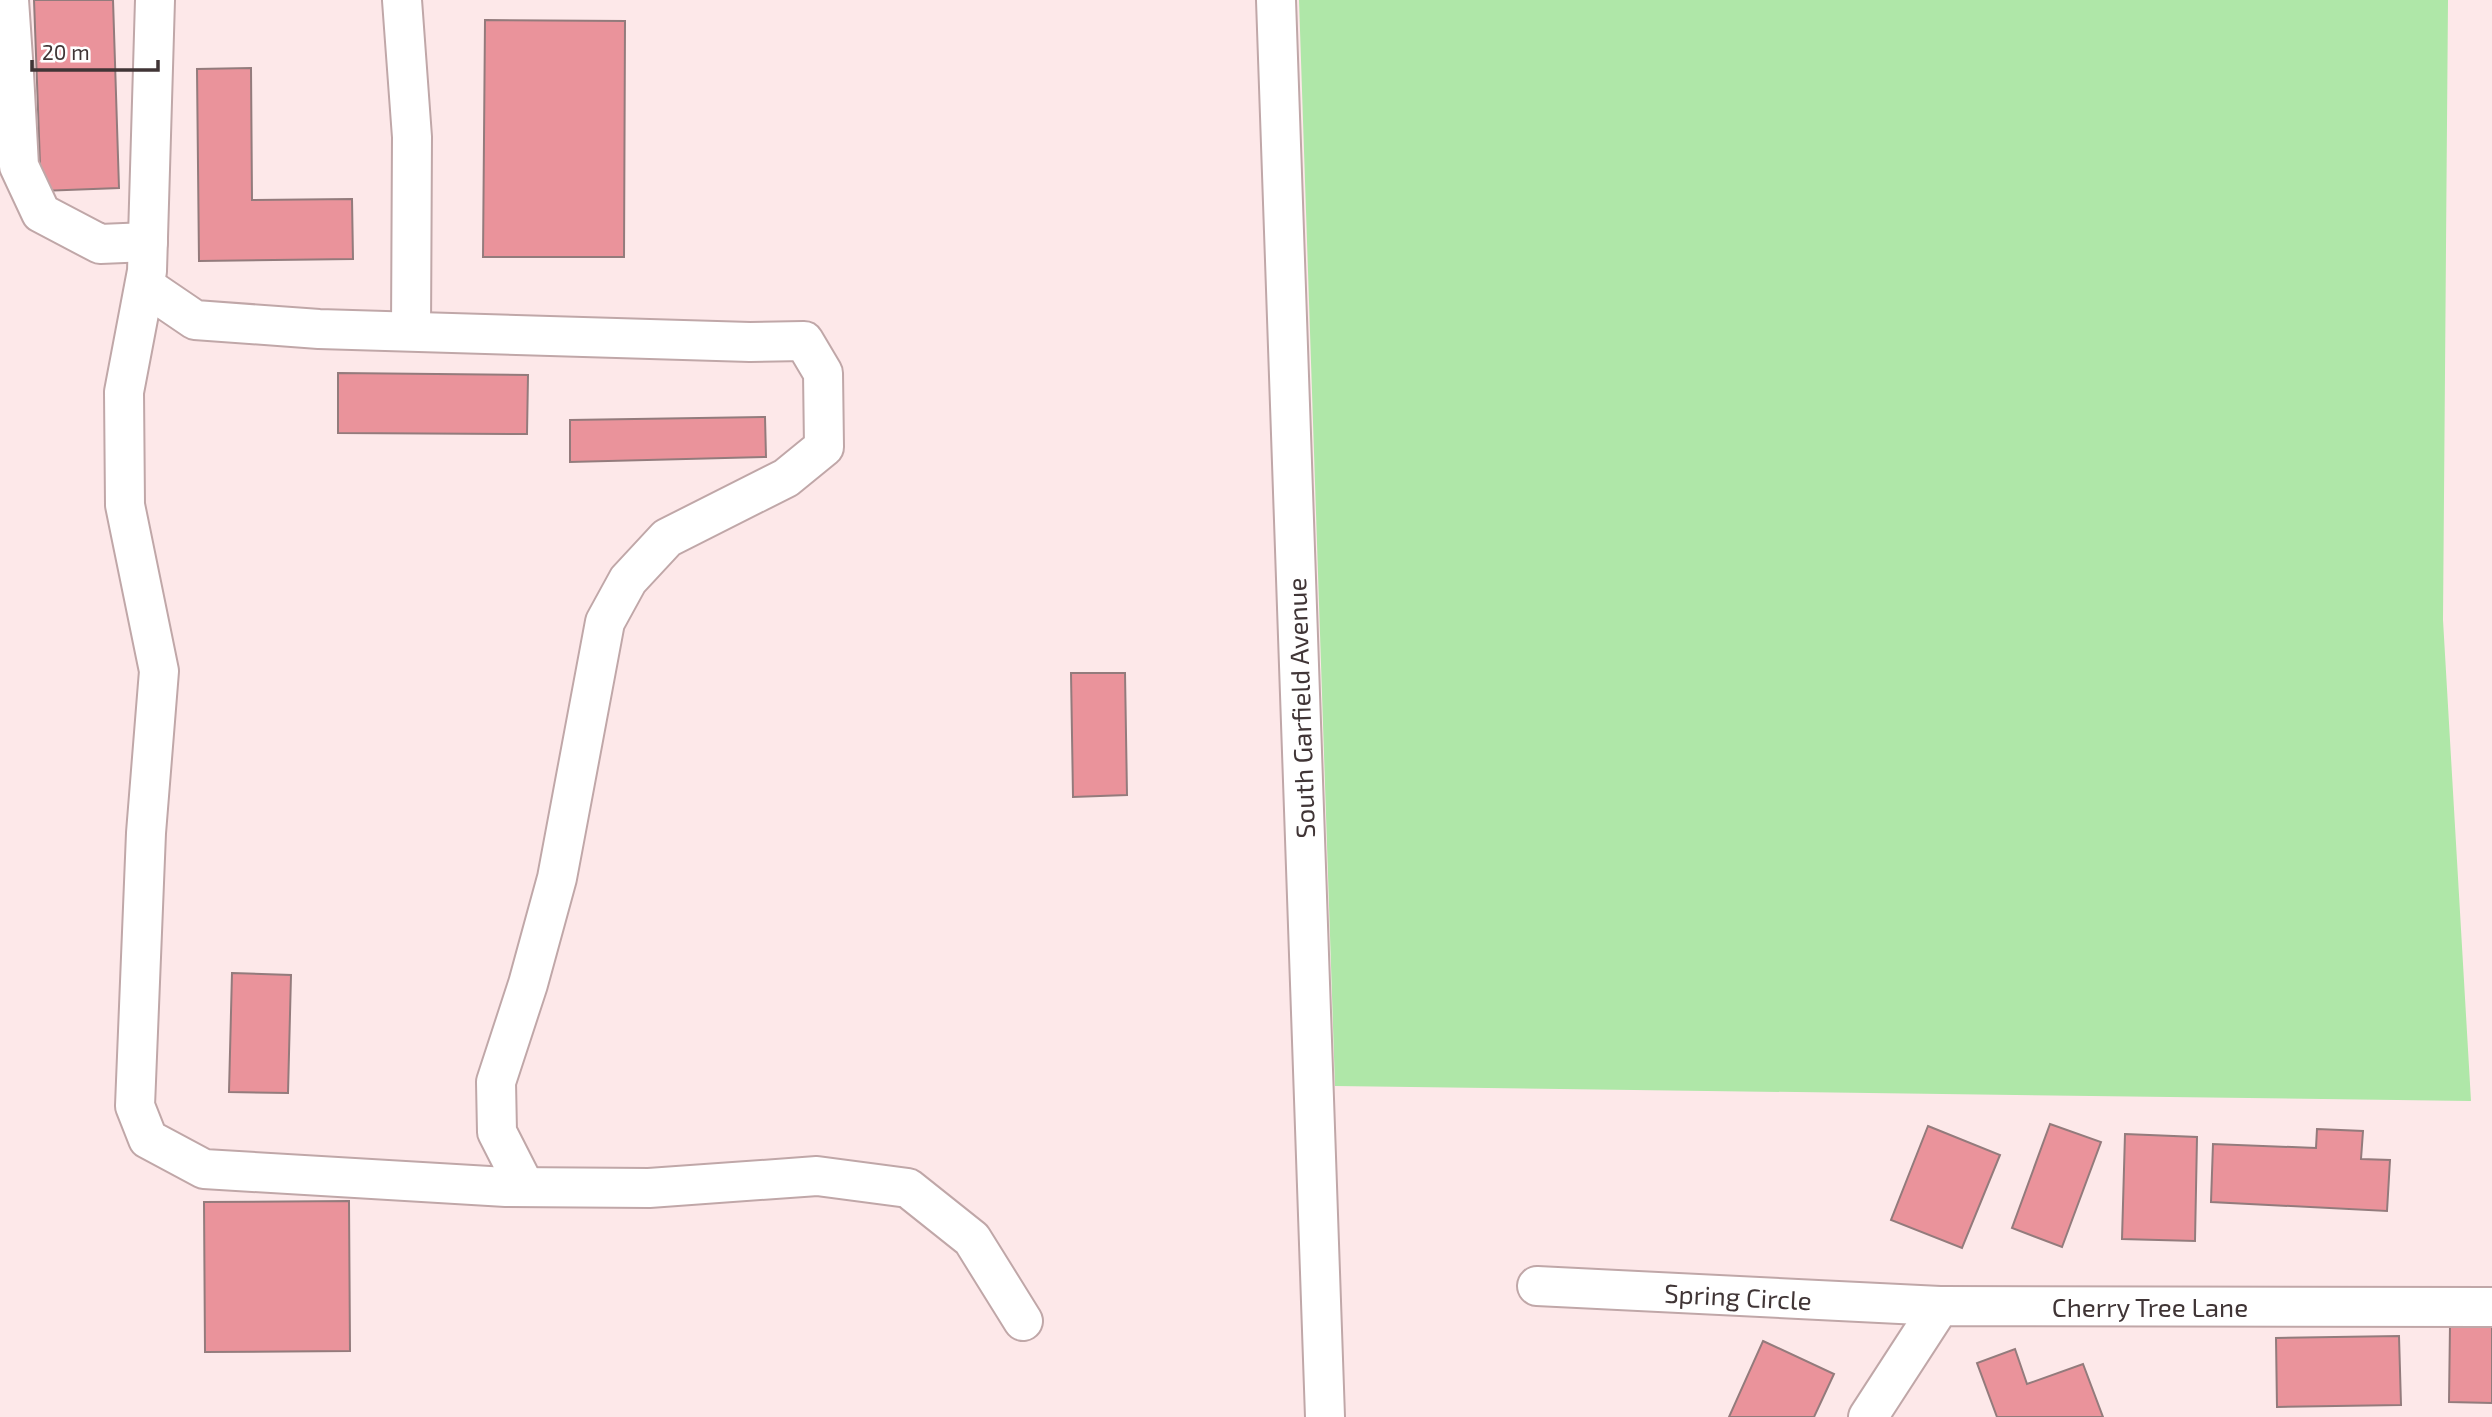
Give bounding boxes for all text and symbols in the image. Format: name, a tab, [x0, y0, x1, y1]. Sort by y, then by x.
scale bar	[32, 28, 158, 72]
text: 20 m	[42, 39, 90, 64]
street label: South Garfield Avenue	[1280, 577, 1320, 839]
street label: Spring Circle	[1663, 1277, 1813, 1315]
street label: Cherry Tree Lane	[2052, 1291, 2248, 1322]

